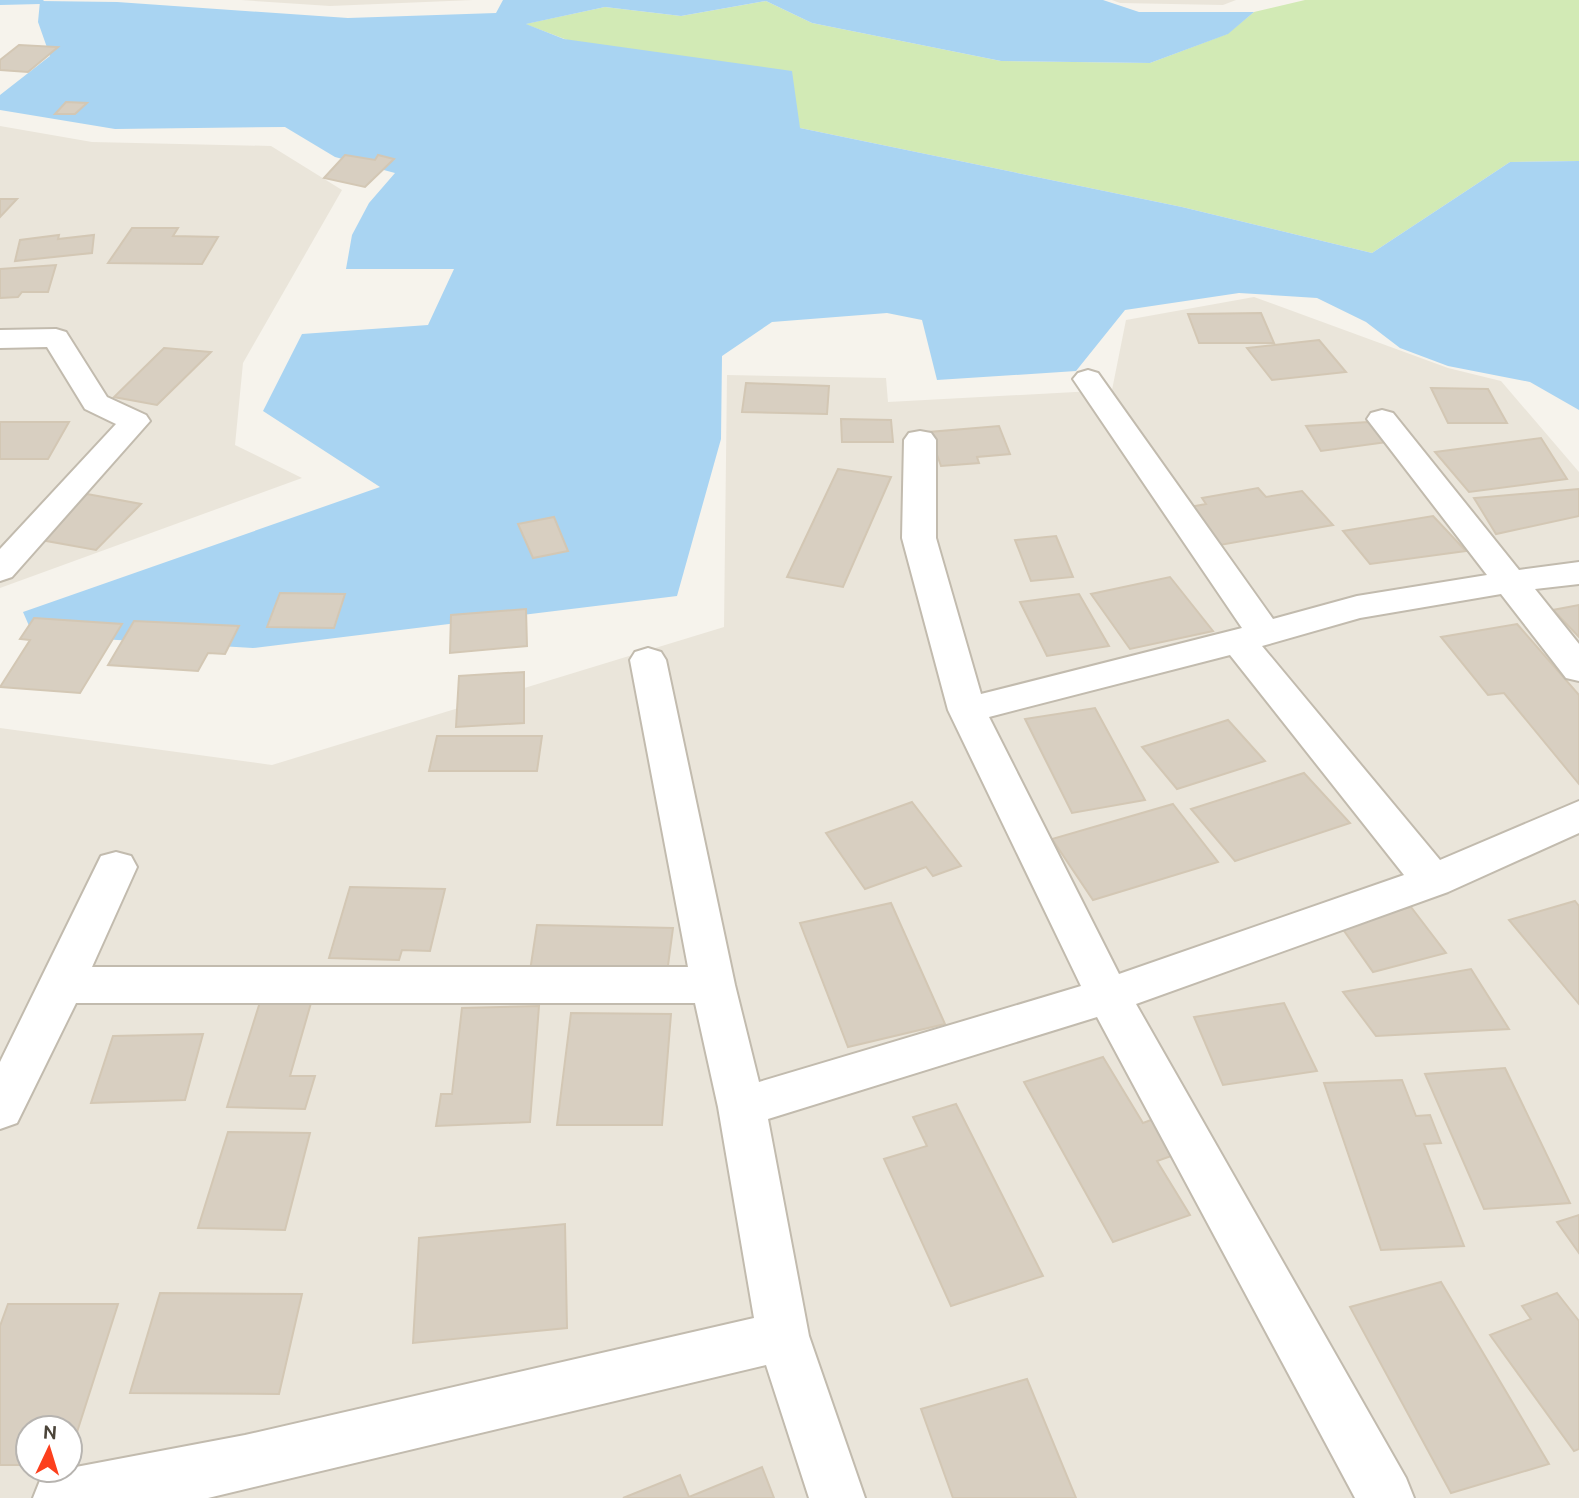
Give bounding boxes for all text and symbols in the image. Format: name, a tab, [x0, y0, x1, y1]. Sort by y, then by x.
north arrow	[14, 1414, 84, 1484]
text: N	[42, 1421, 58, 1444]

